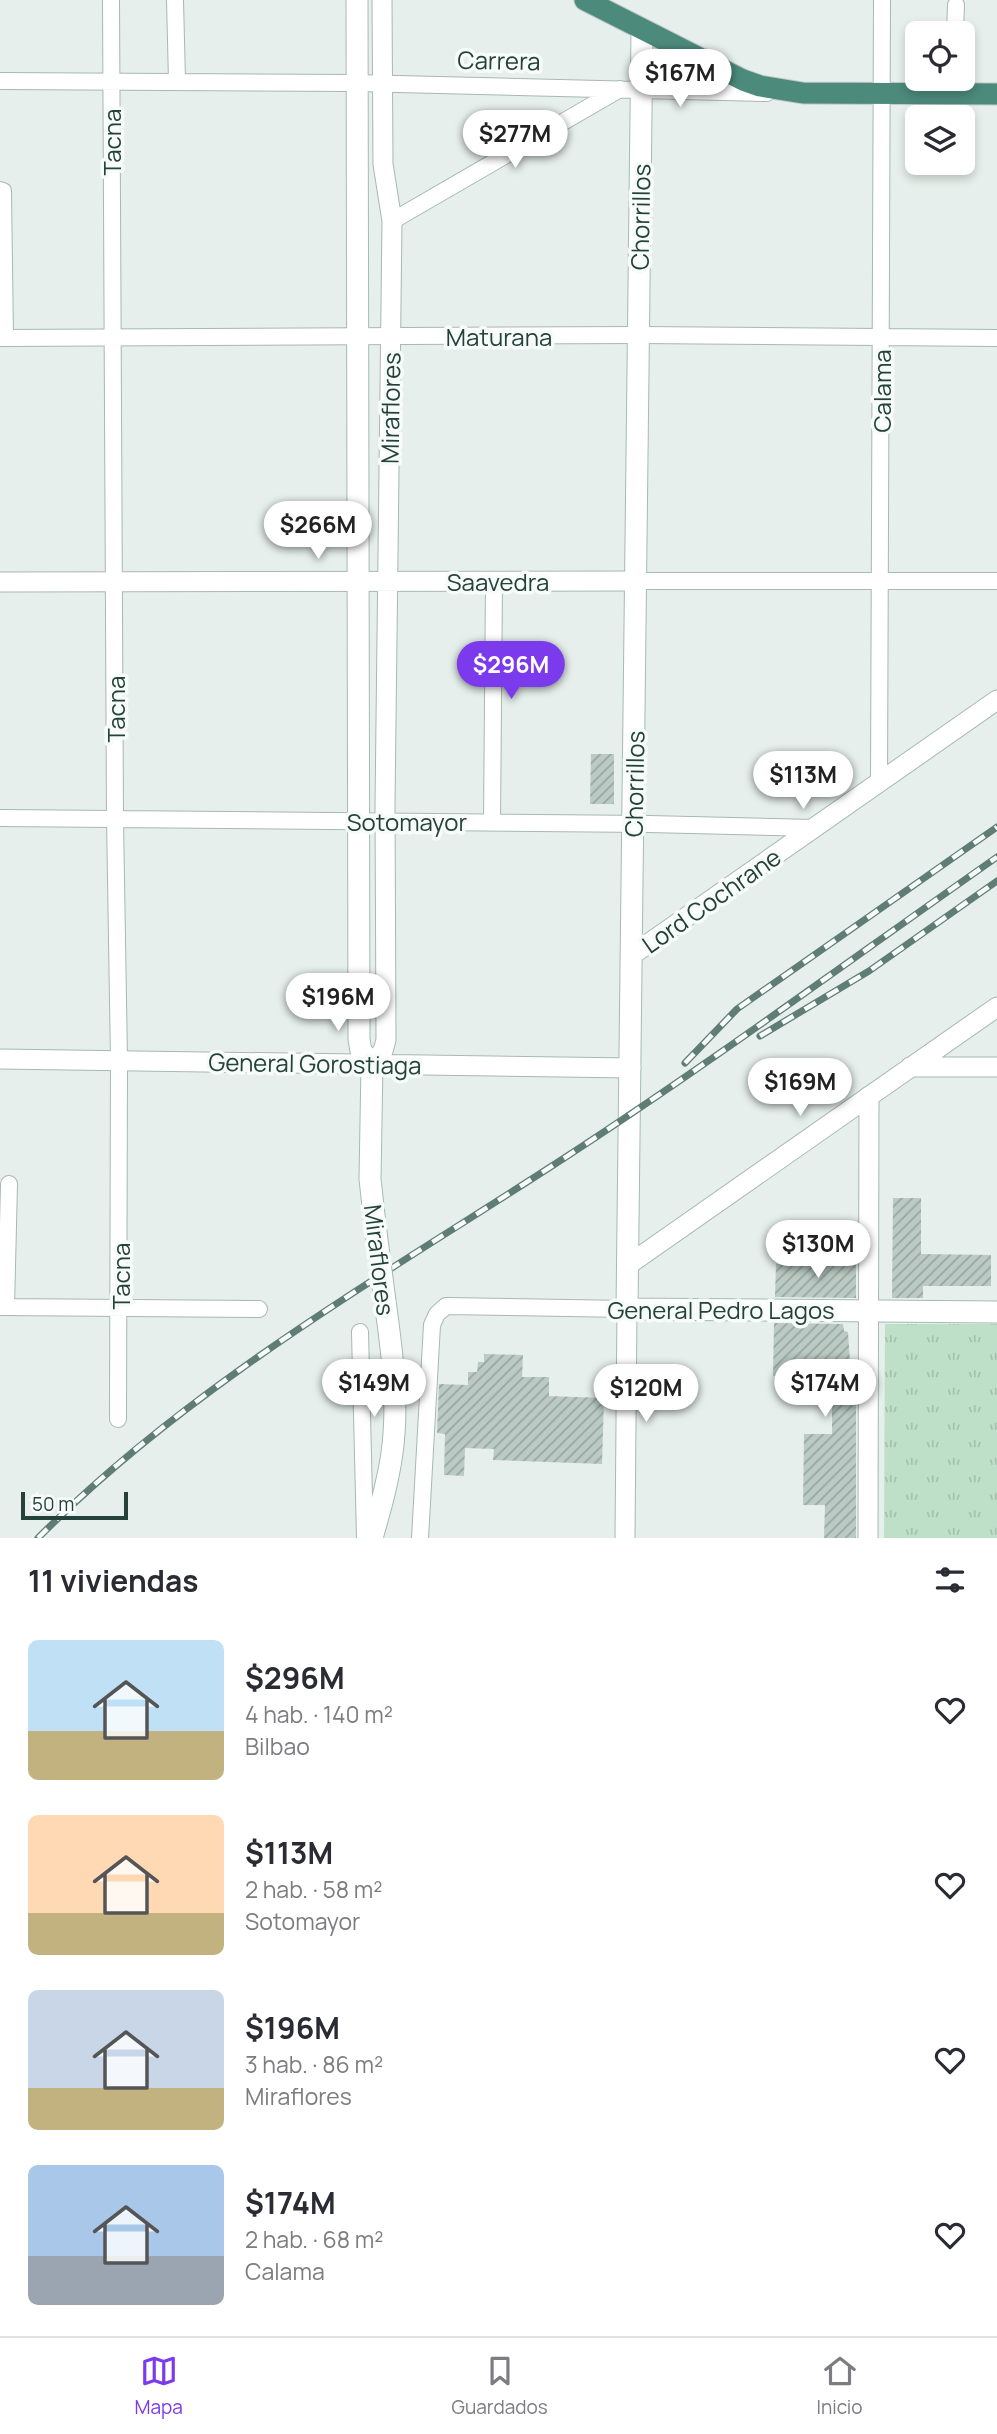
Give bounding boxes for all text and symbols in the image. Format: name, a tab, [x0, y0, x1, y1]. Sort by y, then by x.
map controls	[905, 21, 975, 175]
button: locate	[905, 21, 975, 91]
street label: Carrera	[457, 43, 541, 77]
pin: $167M	[631, 50, 729, 109]
text: $167M	[645, 56, 715, 88]
button: layers	[905, 105, 975, 175]
street label: Tacna	[95, 109, 128, 175]
pin: $277M	[466, 110, 564, 170]
text: $277M	[479, 117, 551, 149]
street label: Chorrillos	[623, 164, 657, 270]
street label: Maturana	[446, 320, 552, 353]
street label: Calama	[865, 349, 898, 433]
street label: Miraflores	[373, 352, 407, 464]
pin: $266M	[269, 502, 367, 561]
text: $266M	[280, 508, 356, 540]
street label: Saavedra	[447, 565, 549, 598]
pin: $296M	[462, 642, 560, 701]
text: $296M	[473, 648, 549, 680]
street label: Tacna	[99, 676, 132, 742]
street label: Chorrillos	[617, 731, 651, 837]
pin: $113M	[754, 752, 852, 811]
text: $113M	[769, 758, 837, 790]
street label: Sotomayor	[347, 805, 467, 838]
street label: Lord Cochrane	[635, 840, 787, 960]
pin: $196M	[289, 974, 387, 1033]
text: $196M	[302, 980, 374, 1012]
street label: General Gorostiaga	[208, 1045, 422, 1081]
pin: $169M	[751, 1058, 849, 1118]
text: $169M	[764, 1065, 836, 1097]
street label: Miraflores	[357, 1203, 403, 1317]
pin: $130M	[769, 1220, 867, 1280]
text: $130M	[782, 1227, 854, 1259]
street label: Tacna	[104, 1243, 137, 1309]
street label: General Pedro Lagos	[607, 1293, 835, 1326]
pin: $149M	[325, 1360, 423, 1419]
pin: $174M	[776, 1360, 874, 1419]
pin: $120M	[597, 1364, 695, 1424]
text: $149M	[338, 1366, 410, 1398]
text: $174M	[790, 1366, 860, 1398]
text: $120M	[609, 1371, 683, 1403]
scale bar	[21, 1489, 128, 1521]
text: 50 m	[32, 1491, 74, 1517]
text: 11 viviendas	[28, 1560, 198, 1601]
icon: filters	[931, 1561, 969, 1599]
text: $296M	[245, 1657, 345, 1698]
icon: home	[84, 1668, 168, 1752]
icon: heart	[931, 1691, 969, 1729]
text: 4 hab. · 140 m²	[245, 1698, 393, 1730]
text: Bilbao	[245, 1730, 310, 1762]
text: $113M	[245, 1832, 333, 1873]
icon: home	[84, 1843, 168, 1927]
icon: heart	[931, 1866, 969, 1904]
text: 2 hab. · 58 m²	[245, 1873, 382, 1905]
text: Sotomayor	[245, 1905, 360, 1937]
text: $196M	[245, 2007, 340, 2048]
icon: home	[84, 2018, 168, 2102]
icon: heart	[931, 2041, 969, 2079]
text: 3 hab. · 86 m²	[245, 2048, 383, 2080]
text: Miraflores	[245, 2080, 352, 2112]
text: $174M	[245, 2182, 336, 2223]
icon: home	[84, 2193, 168, 2277]
icon: heart	[931, 2216, 969, 2254]
text: 2 hab. · 68 m²	[245, 2223, 383, 2255]
text: Calama	[245, 2255, 325, 2287]
tab: Mapa	[134, 2352, 183, 2420]
tab: Guardados	[452, 2352, 548, 2420]
tab: Inicio	[816, 2352, 863, 2420]

